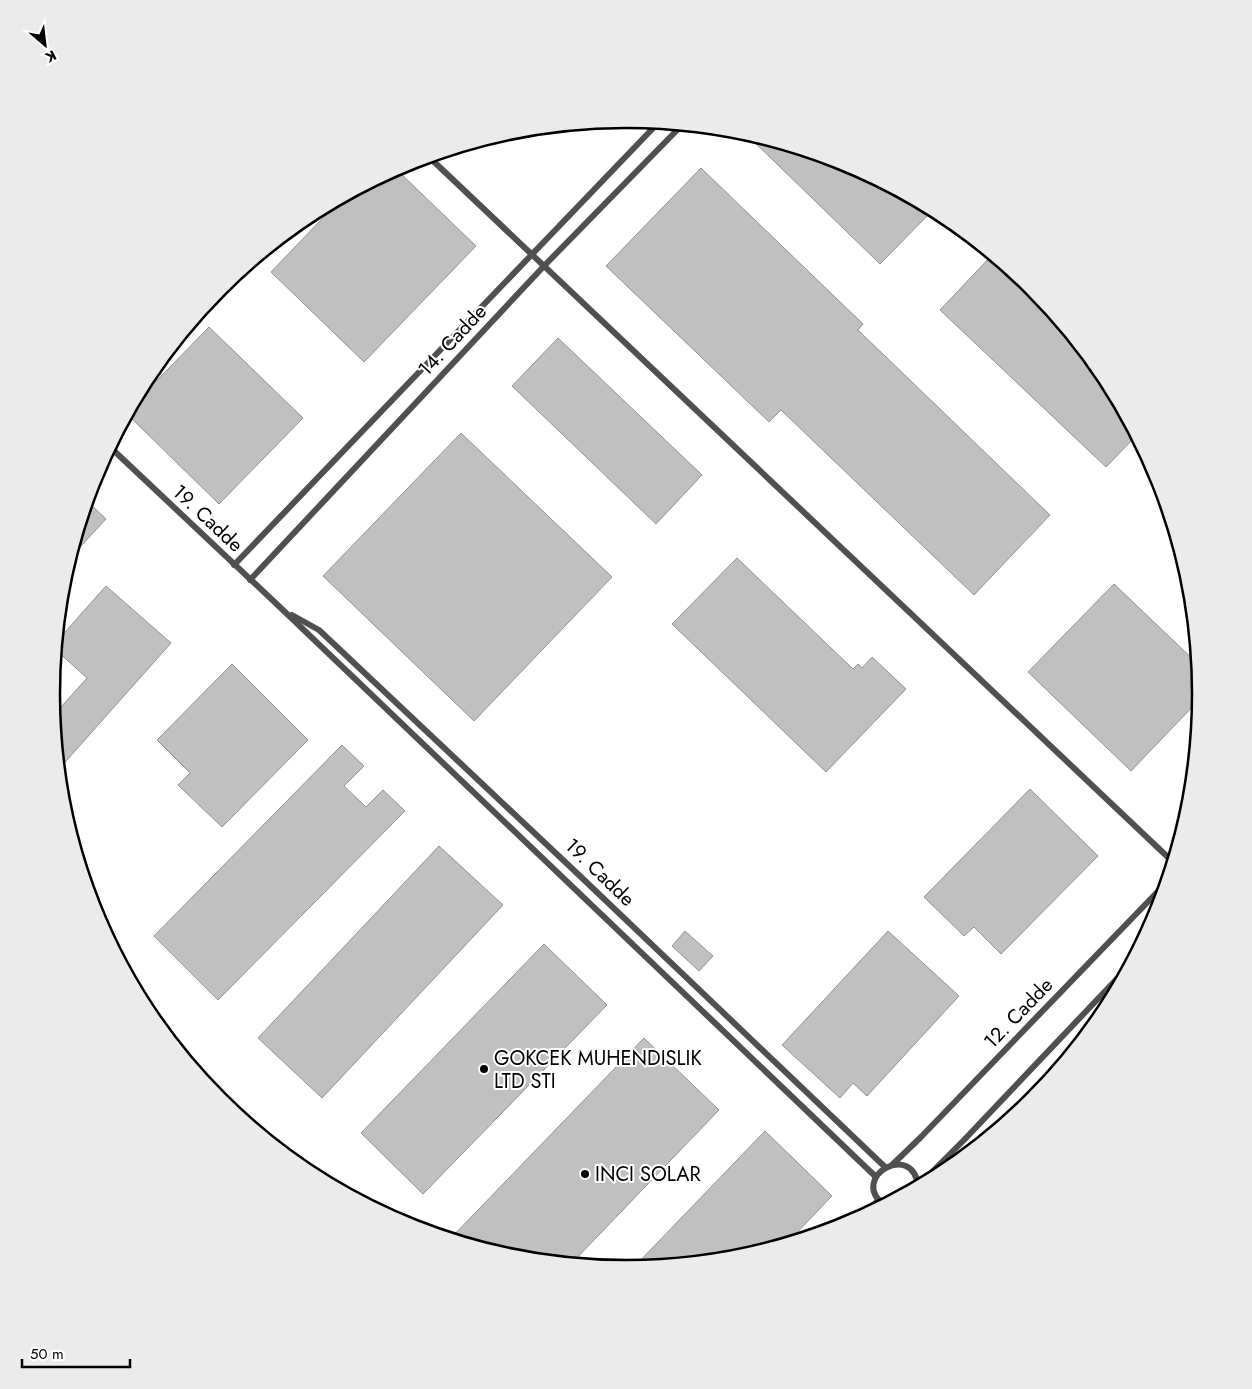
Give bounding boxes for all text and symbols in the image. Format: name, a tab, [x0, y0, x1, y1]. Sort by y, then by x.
north arrow	[20, 20, 70, 70]
text: K	[42, 45, 60, 68]
street label: 14. Cadde	[411, 298, 493, 383]
street label: 19. Cadde	[166, 478, 250, 559]
street label: 19. Cadde	[558, 832, 641, 913]
street label: 12. Cadde	[977, 971, 1060, 1055]
place label: GOKCEK MUHENDISLIK LTD STI	[494, 1044, 702, 1096]
marker: GOKCEK MUHENDISLIK LTD STI	[478, 1063, 490, 1075]
place label: INCI SOLAR	[595, 1160, 701, 1189]
marker: INCI SOLAR	[579, 1168, 591, 1180]
scale bar	[22, 1336, 130, 1368]
text: 50 m	[30, 1343, 64, 1365]

